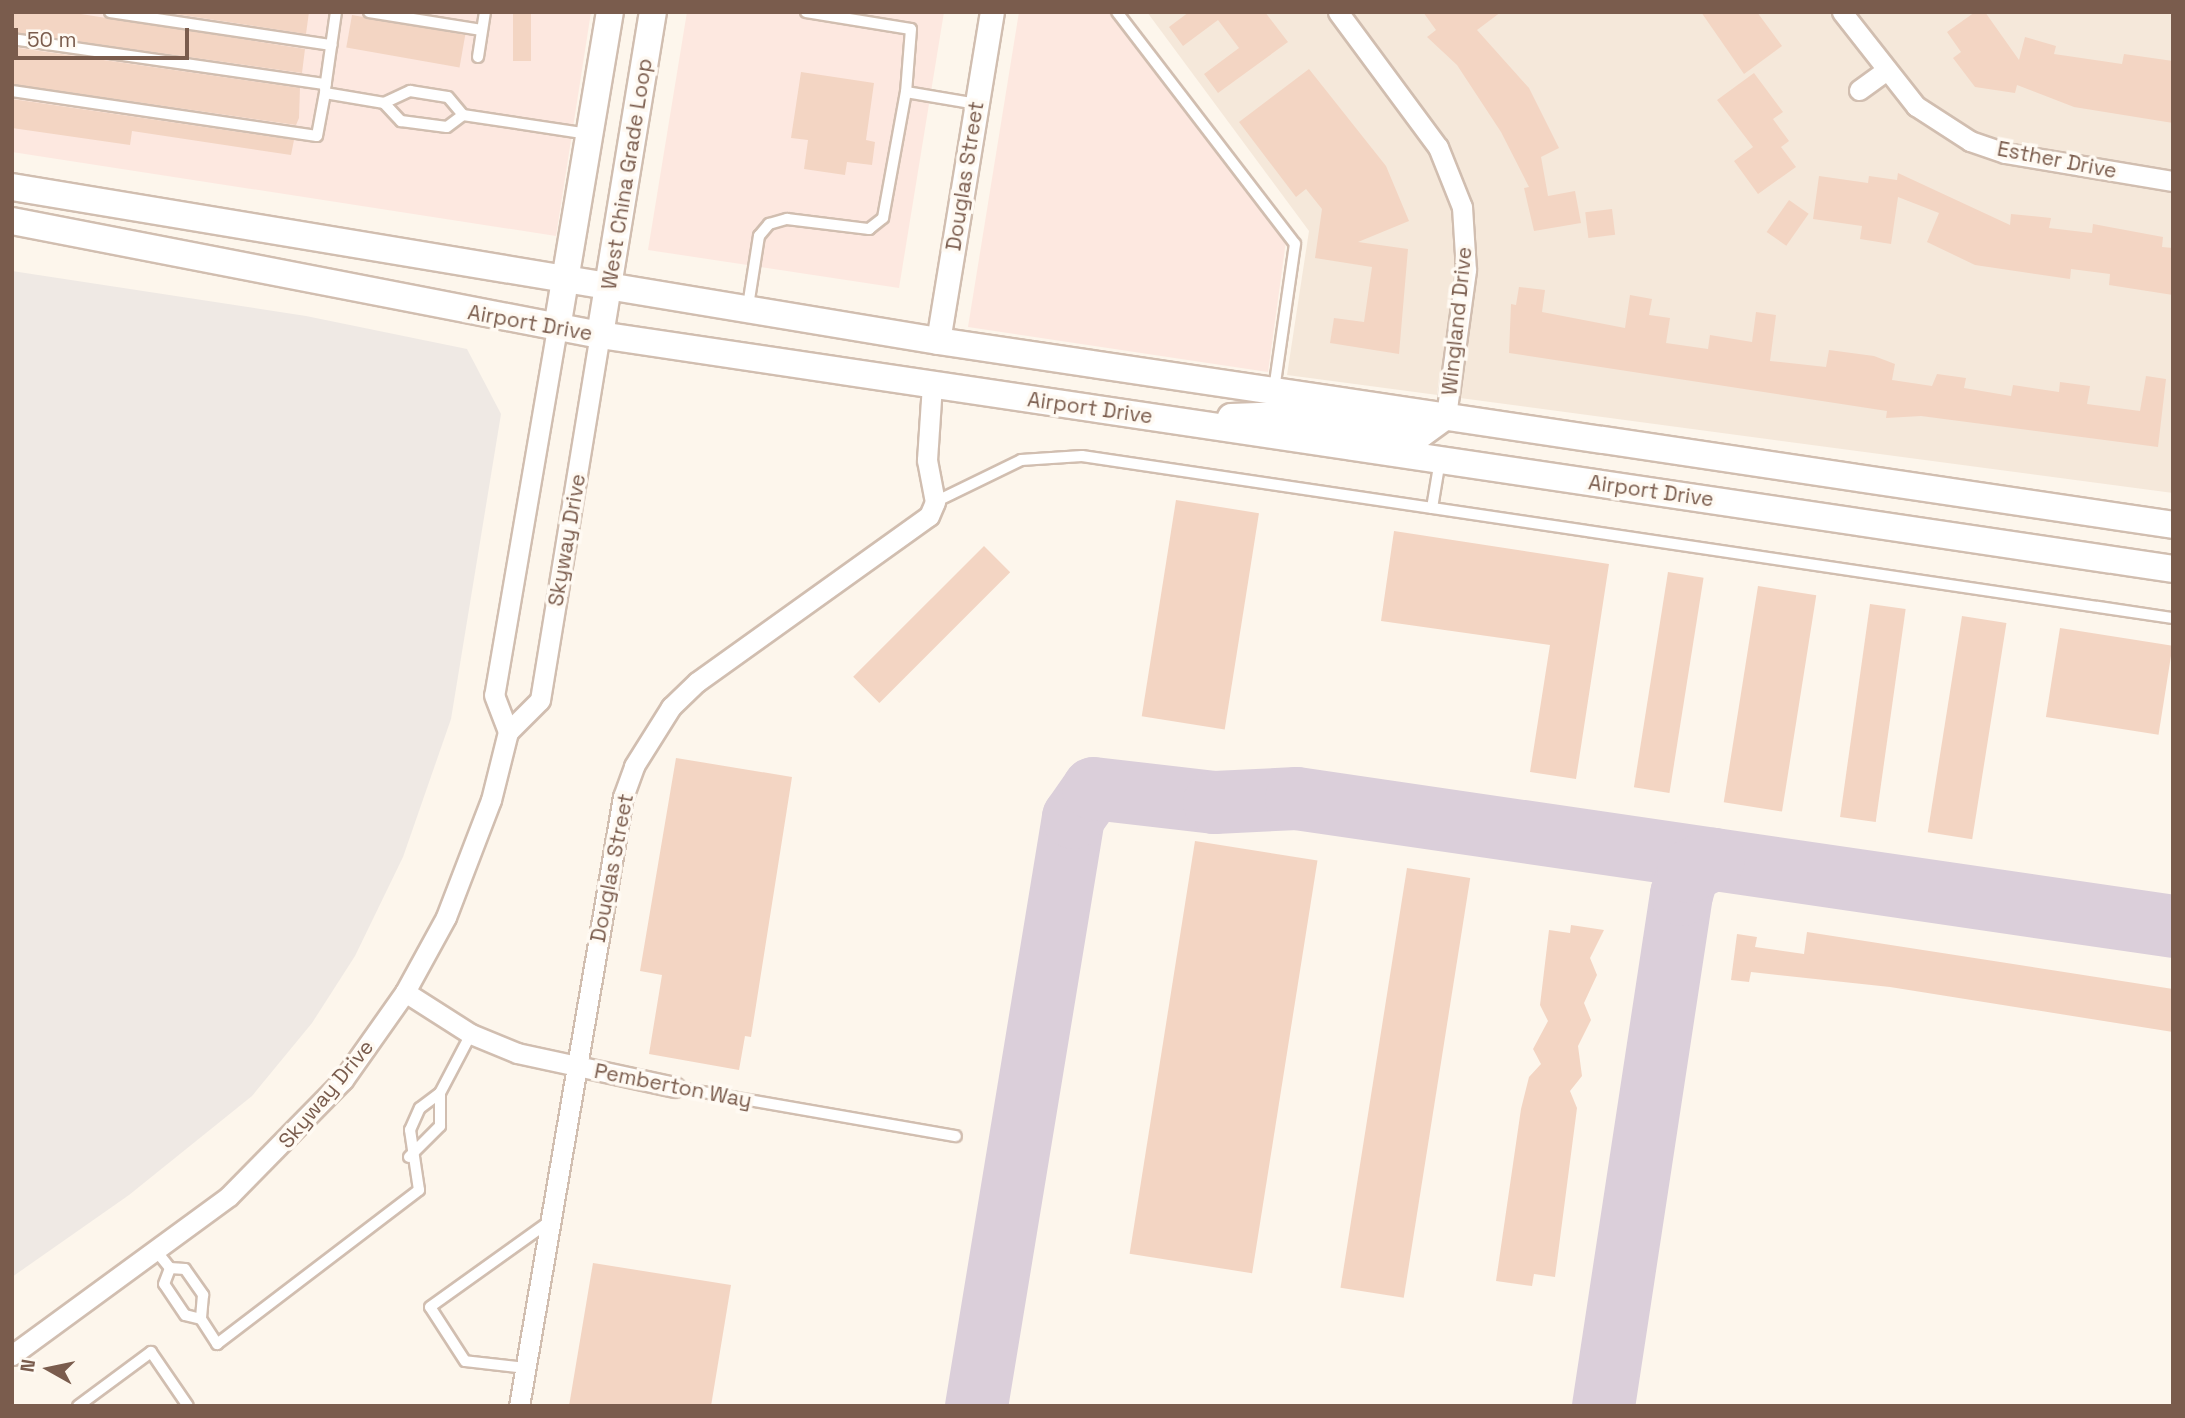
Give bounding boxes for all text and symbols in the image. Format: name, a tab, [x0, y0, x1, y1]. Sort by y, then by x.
scale bar	[18, 14, 192, 58]
text: 50 m	[27, 26, 77, 53]
street label: West China Grade Loop	[596, 57, 658, 291]
street label: Douglas Street	[941, 99, 989, 253]
street label: Esther Drive	[1995, 136, 2119, 184]
street label: Wingland Drive	[1437, 245, 1477, 397]
street label: Airport Drive	[466, 300, 594, 346]
street label: Airport Drive	[1026, 387, 1154, 429]
street label: Airport Drive	[1587, 470, 1715, 512]
street label: Skyway Drive	[543, 472, 591, 608]
street label: Douglas Street	[585, 791, 639, 945]
street label: Skyway Drive	[273, 1035, 379, 1153]
street label: Pemberton Way	[592, 1058, 754, 1114]
north arrow	[14, 1334, 84, 1404]
text: N	[14, 1357, 41, 1374]

